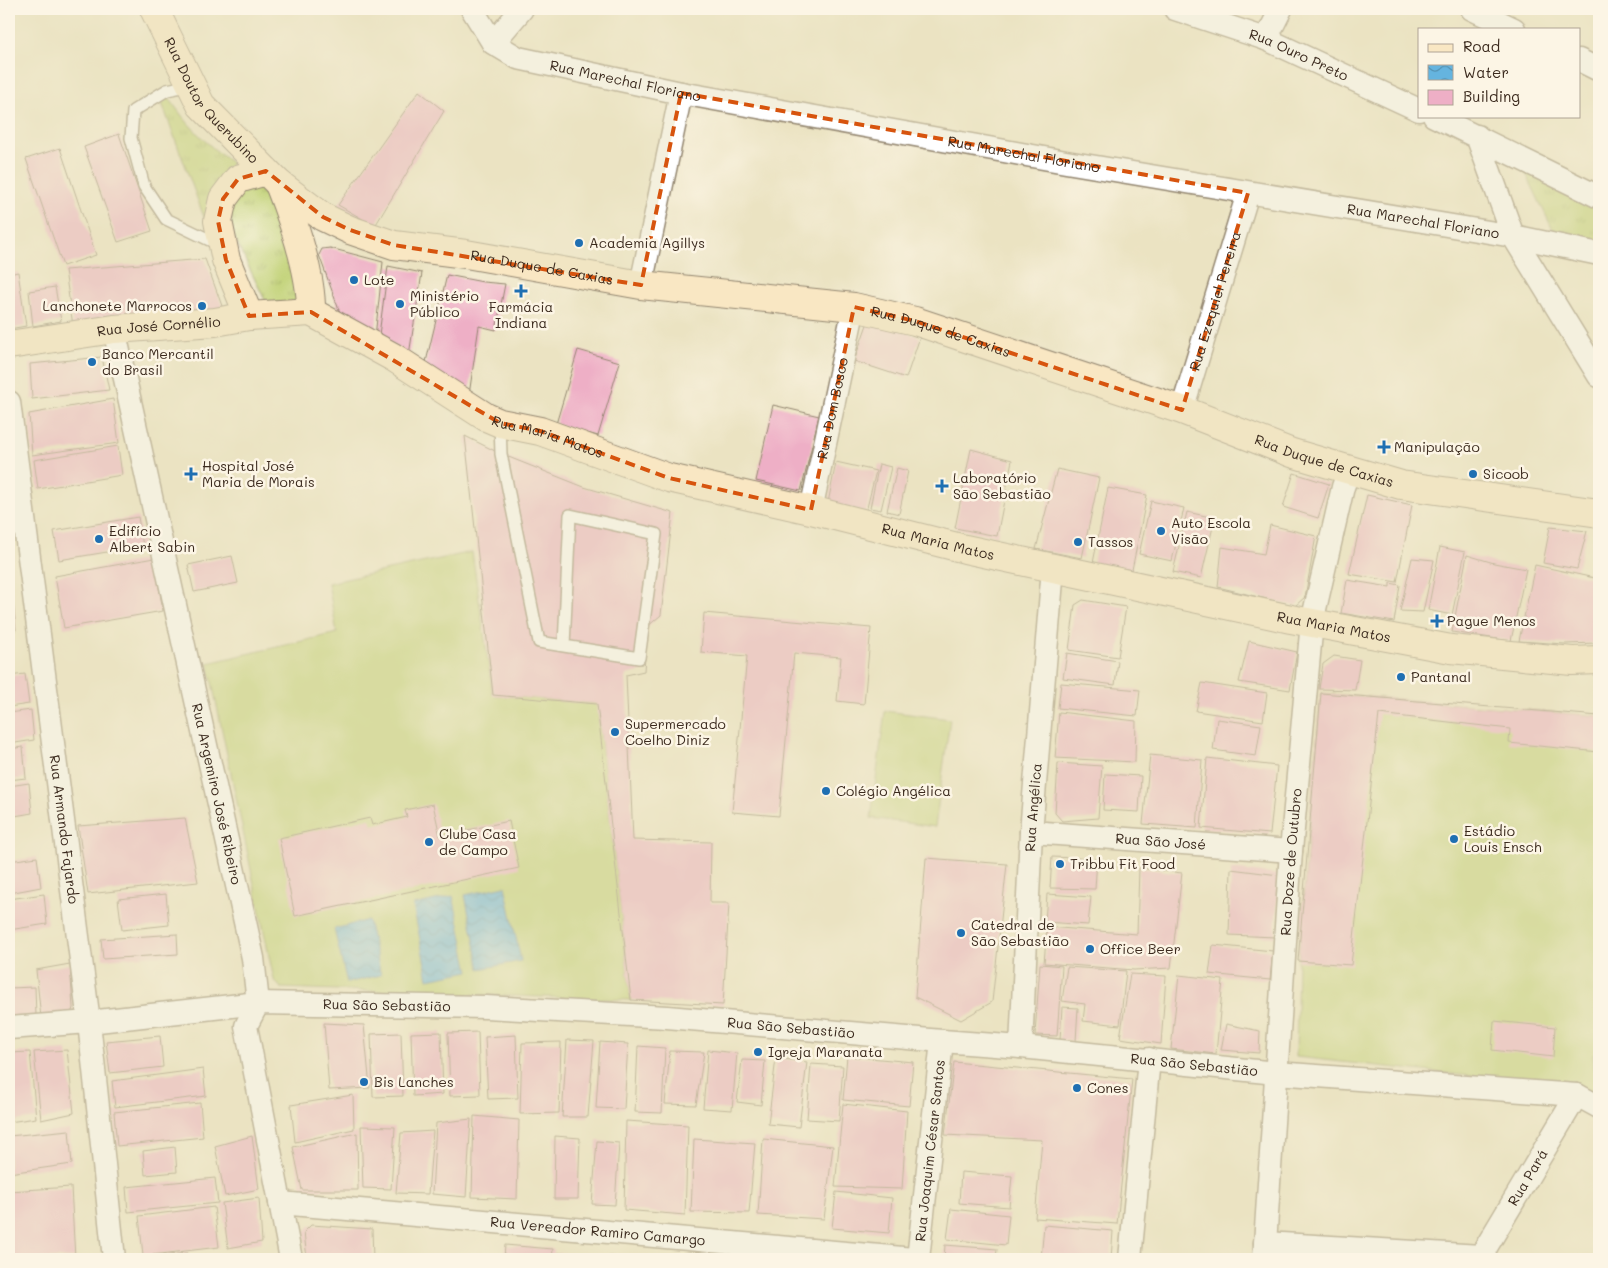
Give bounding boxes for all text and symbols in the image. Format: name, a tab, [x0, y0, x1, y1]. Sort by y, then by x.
street label: Rua Ouro Preto	[1247, 24, 1352, 85]
legend	[1418, 28, 1580, 118]
street label: Rua Doutor Querubino	[160, 34, 263, 167]
text: Road	[1463, 36, 1500, 56]
street label: Rua Marechal Floriano	[548, 55, 703, 105]
text: Water	[1463, 62, 1509, 82]
text: Building	[1463, 86, 1520, 106]
street label: Rua Marechal Floriano	[946, 131, 1101, 176]
street label: Rua Marechal Floriano	[1346, 199, 1501, 243]
street label: Rua Ezequiel Pereira	[1185, 229, 1245, 373]
place label: Academia Agillys	[589, 233, 705, 252]
marker: Academia Agillys	[573, 237, 585, 249]
street label: Rua Duque de Caxias	[469, 245, 615, 289]
place label: Lote	[364, 270, 395, 289]
marker: Lote	[348, 274, 360, 286]
marker: Farmácia Indiana	[515, 285, 527, 297]
place label: Ministério Público	[410, 286, 479, 321]
place label: Lanchonete Marrocos	[42, 296, 192, 315]
place label: Farmácia Indiana	[489, 297, 553, 332]
marker: Ministério Público	[394, 298, 406, 310]
marker: Lanchonete Marrocos	[196, 300, 208, 312]
street label: Rua Duque de Caxias	[869, 301, 1013, 361]
street label: Rua José Cornélio	[96, 311, 222, 340]
place label: Banco Mercantil do Brasil	[102, 344, 214, 379]
street label: Rua Dom Bosco	[812, 355, 852, 461]
marker: Banco Mercantil do Brasil	[86, 356, 98, 368]
street label: Rua Maria Matos	[489, 411, 606, 462]
street label: Rua Duque de Caxias	[1252, 429, 1396, 491]
place label: Manipulação	[1394, 437, 1480, 456]
marker: Manipulação	[1378, 441, 1390, 453]
place label: Hospital José Maria de Morais	[202, 456, 315, 491]
place label: Sicoob	[1483, 464, 1529, 483]
marker: Hospital José Maria de Morais	[184, 467, 198, 481]
place label: Laboratório São Sebastião	[953, 468, 1051, 503]
marker: Sicoob	[1467, 468, 1479, 480]
marker: Laboratório São Sebastião	[935, 479, 949, 493]
place label: Auto Escola Visão	[1171, 513, 1251, 548]
street label: Rua Maria Matos	[880, 518, 996, 564]
place label: Edifício Albert Sabin	[109, 521, 195, 556]
marker: Auto Escola Visão	[1155, 525, 1167, 537]
place label: Tassos	[1088, 532, 1133, 551]
marker: Edifício Albert Sabin	[93, 533, 105, 545]
marker: Tassos	[1072, 536, 1084, 548]
street label: Rua Maria Matos	[1275, 606, 1392, 647]
place label: Pague Menos	[1447, 611, 1536, 630]
marker: Pague Menos	[1431, 615, 1443, 627]
place label: Pantanal	[1411, 667, 1471, 686]
marker: Pantanal	[1395, 671, 1407, 683]
street label: Rua Argemiro José Ribeiro	[188, 701, 246, 886]
place label: Supermercado Coelho Diniz	[625, 714, 726, 749]
marker: Supermercado Coelho Diniz	[609, 726, 621, 738]
street label: Rua Armando Fajardo	[46, 754, 84, 905]
street label: Rua Angélica	[1020, 762, 1046, 852]
place label: Colégio Angélica	[836, 781, 951, 800]
marker: Colégio Angélica	[820, 785, 832, 797]
street label: Rua Doze de Outubro	[1275, 787, 1306, 936]
place label: Estádio Louis Ensch	[1464, 821, 1542, 856]
place label: Clube Casa de Campo	[439, 824, 516, 859]
street label: Rua São José	[1115, 828, 1207, 854]
marker: Estádio Louis Ensch	[1448, 833, 1460, 845]
marker: Clube Casa de Campo	[423, 836, 435, 848]
place label: Tribbu Fit Food	[1070, 854, 1175, 873]
marker: Tribbu Fit Food	[1054, 858, 1066, 870]
place label: Catedral de São Sebastião	[971, 915, 1069, 950]
marker: Catedral de São Sebastião	[955, 927, 967, 939]
place label: Office Beer	[1100, 939, 1181, 958]
marker: Office Beer	[1084, 943, 1096, 955]
street label: Rua São Sebastião	[323, 994, 451, 1015]
street label: Rua São Sebastião	[726, 1012, 855, 1042]
place label: Igreja Maranata	[768, 1042, 883, 1061]
marker: Igreja Maranata	[752, 1046, 764, 1058]
street label: Rua São Sebastião	[1130, 1048, 1259, 1080]
street label: Rua Joaquim César Santos	[910, 1059, 949, 1243]
place label: Bis Lanches	[374, 1072, 454, 1091]
marker: Bis Lanches	[358, 1076, 370, 1088]
place label: Cones	[1087, 1078, 1129, 1097]
marker: Cones	[1071, 1082, 1083, 1094]
street label: Rua Pará	[1503, 1145, 1552, 1209]
street label: Rua Vereador Ramiro Camargo	[489, 1212, 706, 1250]

